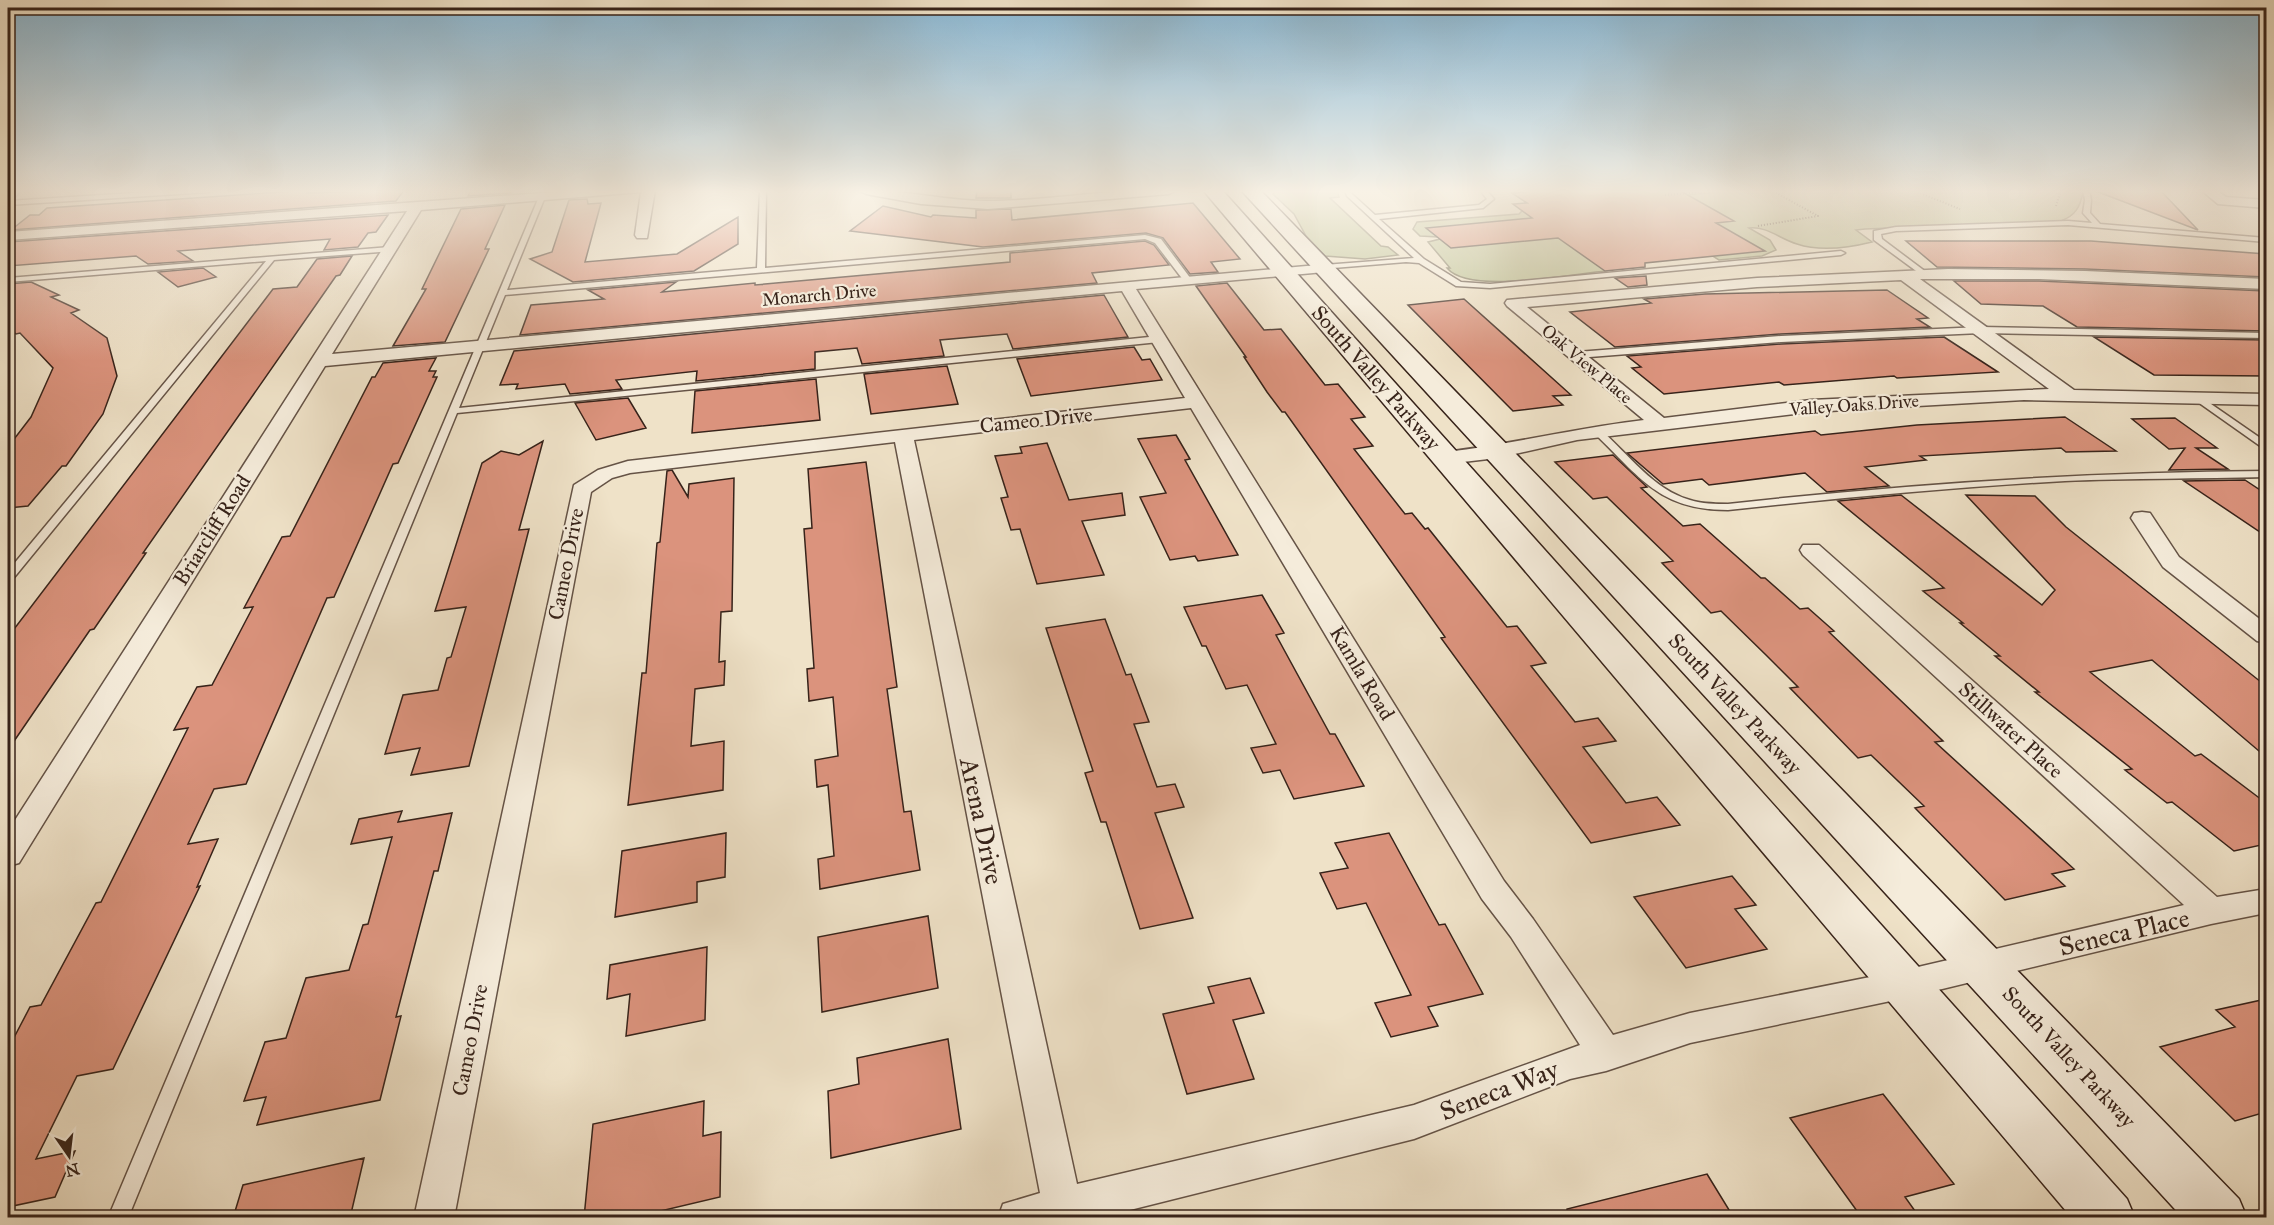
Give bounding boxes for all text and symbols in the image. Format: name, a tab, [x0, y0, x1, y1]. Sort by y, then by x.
street label: Monarch Drive	[761, 279, 877, 311]
street label: South Valley Parkway	[1306, 300, 1447, 457]
street label: Oak View Place	[1537, 320, 1637, 408]
street label: Valley Oaks Drive	[1787, 389, 1920, 421]
street label: Cameo Drive	[978, 401, 1094, 439]
street label: Briarcliff Road	[168, 469, 257, 590]
street label: Cameo Drive	[542, 506, 590, 622]
street label: Kamla Road	[1324, 621, 1400, 725]
street label: South Valley Parkway	[1663, 628, 1808, 781]
street label: Stillwater Place	[1953, 676, 2069, 784]
street label: Arena Drive	[953, 754, 1011, 887]
street label: Seneca Place	[2056, 901, 2193, 963]
street label: South Valley Parkway	[1997, 981, 2142, 1134]
street label: Cameo Drive	[446, 982, 494, 1098]
street label: Seneca Way	[1435, 1052, 1564, 1127]
north arrow	[39, 1126, 99, 1186]
text: N	[63, 1159, 81, 1181]

